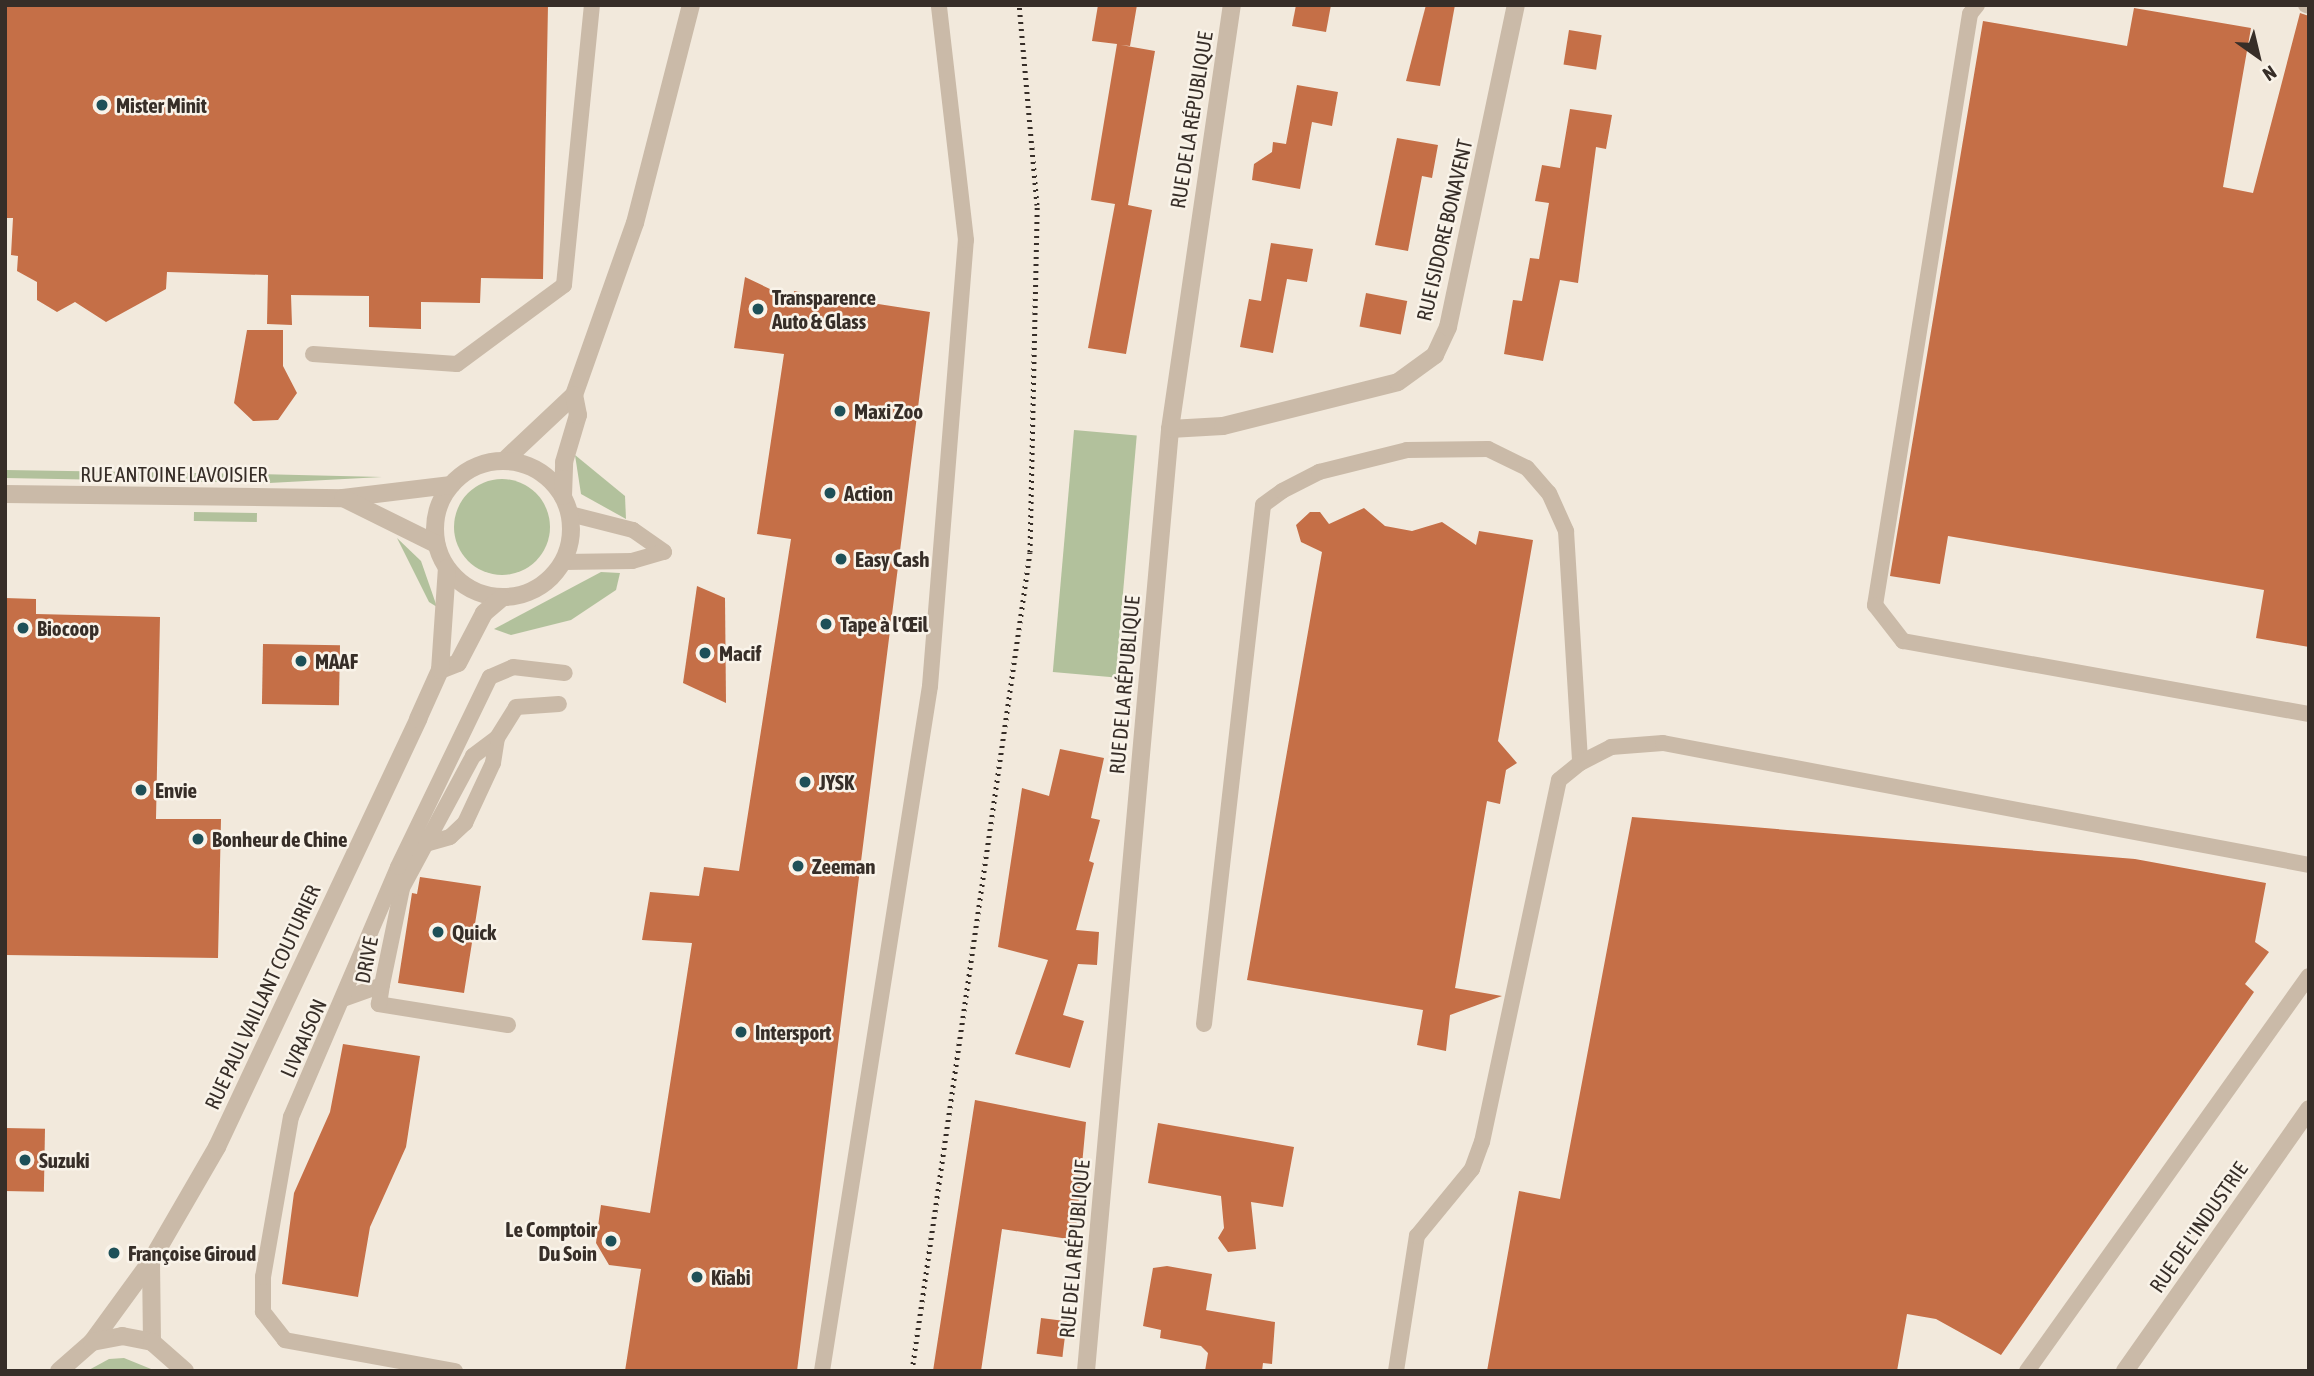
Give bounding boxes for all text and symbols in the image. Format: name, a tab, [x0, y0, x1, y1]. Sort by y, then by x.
north arrow	[2223, 21, 2293, 91]
street label: RUE DE LA RÉPUBLIQUE	[1165, 30, 1217, 210]
text: N	[2259, 61, 2281, 86]
place label: Mister Minit	[116, 92, 207, 118]
marker: Mister Minit	[94, 97, 110, 113]
street label: RUE ISIDORE BONAVENT	[1411, 137, 1477, 323]
place label: Transparence Auto & Glass	[772, 284, 876, 334]
marker: Transparence Auto & Glass	[750, 301, 766, 317]
place label: Maxi Zoo	[854, 398, 923, 424]
marker: Maxi Zoo	[832, 403, 848, 419]
street label: RUE ANTOINE LAVOISIER	[80, 461, 268, 487]
place label: Action	[844, 480, 893, 506]
marker: Action	[822, 485, 838, 501]
place label: Easy Cash	[855, 546, 929, 572]
marker: Easy Cash	[833, 551, 849, 567]
street label: RUE DE LA RÉPUBLIQUE	[1104, 595, 1144, 775]
place label: Tape à l'Œil	[840, 611, 928, 637]
place label: Biocoop	[37, 615, 99, 641]
marker: Tape à l'Œil	[818, 616, 834, 632]
marker: Biocoop	[15, 620, 31, 636]
place label: Macif	[719, 640, 761, 666]
marker: Macif	[697, 645, 713, 661]
place label: MAAF	[315, 648, 358, 674]
marker: MAAF	[293, 653, 309, 669]
place label: JYSK	[819, 769, 854, 795]
marker: JYSK	[797, 774, 813, 790]
place label: Envie	[155, 777, 197, 803]
marker: Envie	[133, 782, 149, 798]
place label: Bonheur de Chine	[212, 826, 347, 852]
marker: Bonheur de Chine	[190, 831, 206, 847]
place label: Zeeman	[812, 853, 875, 879]
marker: Zeeman	[790, 858, 806, 874]
street label: RUE PAUL VAILLANT COUTURIER	[199, 881, 325, 1113]
place label: Quick	[452, 919, 496, 945]
marker: Quick	[430, 924, 446, 940]
street label: DRIVE	[349, 935, 383, 985]
street label: LIVRAISON	[275, 995, 331, 1081]
place label: Intersport	[755, 1019, 831, 1045]
marker: Intersport	[733, 1024, 749, 1040]
place label: Suzuki	[39, 1147, 90, 1173]
marker: Suzuki	[17, 1152, 33, 1168]
street label: RUE DE L'INDUSTRIE	[2144, 1157, 2252, 1297]
street label: RUE DE LA RÉPUBLIQUE	[1054, 1159, 1094, 1339]
place label: Le Comptoir Du Soin	[505, 1216, 597, 1266]
marker: Le Comptoir Du Soin	[603, 1233, 619, 1249]
place label: Françoise Giroud	[128, 1240, 256, 1266]
marker: Françoise Giroud	[106, 1245, 122, 1261]
place label: Kiabi	[711, 1264, 751, 1290]
marker: Kiabi	[689, 1269, 705, 1285]

